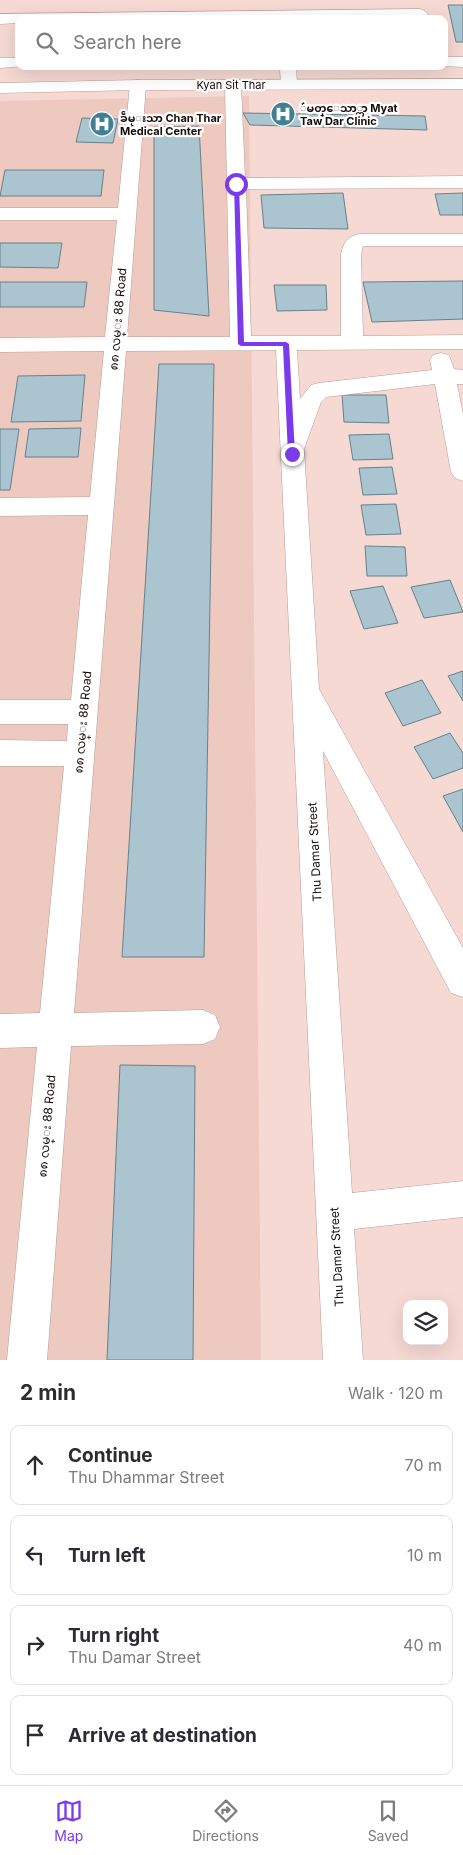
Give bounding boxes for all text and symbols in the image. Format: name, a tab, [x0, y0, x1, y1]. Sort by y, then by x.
search box	[15, 15, 448, 70]
icon: search	[33, 29, 61, 57]
text: Search here	[73, 31, 182, 54]
street label: Kyan Sit Thar	[196, 78, 266, 92]
hospital icon: ဴမတ္ေသာ္တာ Myat Taw Dar Clinic	[270, 101, 296, 127]
place label: ဴမတ္ေသာ္တာ Myat Taw Dar Clinic	[300, 101, 398, 128]
hospital icon: ခဵမ္းသာ Chan Thar Medical Center	[89, 111, 115, 137]
place label: ခဵမ္းသာ Chan Thar Medical Center	[120, 111, 222, 138]
route start	[225, 173, 248, 196]
street label: ၈၈ လမ္း 88 Road	[106, 267, 132, 371]
route end	[281, 443, 304, 466]
street label: ၈၈ လမ္း 88 Road	[71, 670, 97, 774]
street label: Thu Damar Street	[304, 802, 325, 902]
street label: ၈၈ လမ္း 88 Road	[35, 1074, 61, 1178]
street label: Thu Damar Street	[326, 1207, 347, 1307]
map controls	[403, 1300, 448, 1345]
button: layers	[403, 1300, 448, 1345]
text: 2 min	[20, 1380, 76, 1405]
text: Walk · 120 m	[348, 1383, 443, 1403]
text: Continue	[68, 1444, 153, 1467]
icon: ahead	[21, 1451, 49, 1479]
text: 70 m	[405, 1455, 442, 1475]
text: Thu Dhammar Street	[68, 1467, 224, 1487]
icon: left	[21, 1541, 49, 1569]
text: Turn left	[68, 1544, 146, 1567]
text: 10 m	[407, 1545, 442, 1565]
text: Turn right	[68, 1624, 159, 1647]
icon: right	[21, 1631, 49, 1659]
text: 40 m	[403, 1635, 442, 1655]
text: Thu Damar Street	[68, 1647, 201, 1667]
icon: arrive	[21, 1721, 49, 1749]
text: Arrive at destination	[68, 1724, 257, 1747]
tab: Map	[54, 1797, 83, 1844]
tab: Directions	[192, 1797, 259, 1844]
tab: Saved	[368, 1797, 409, 1844]

